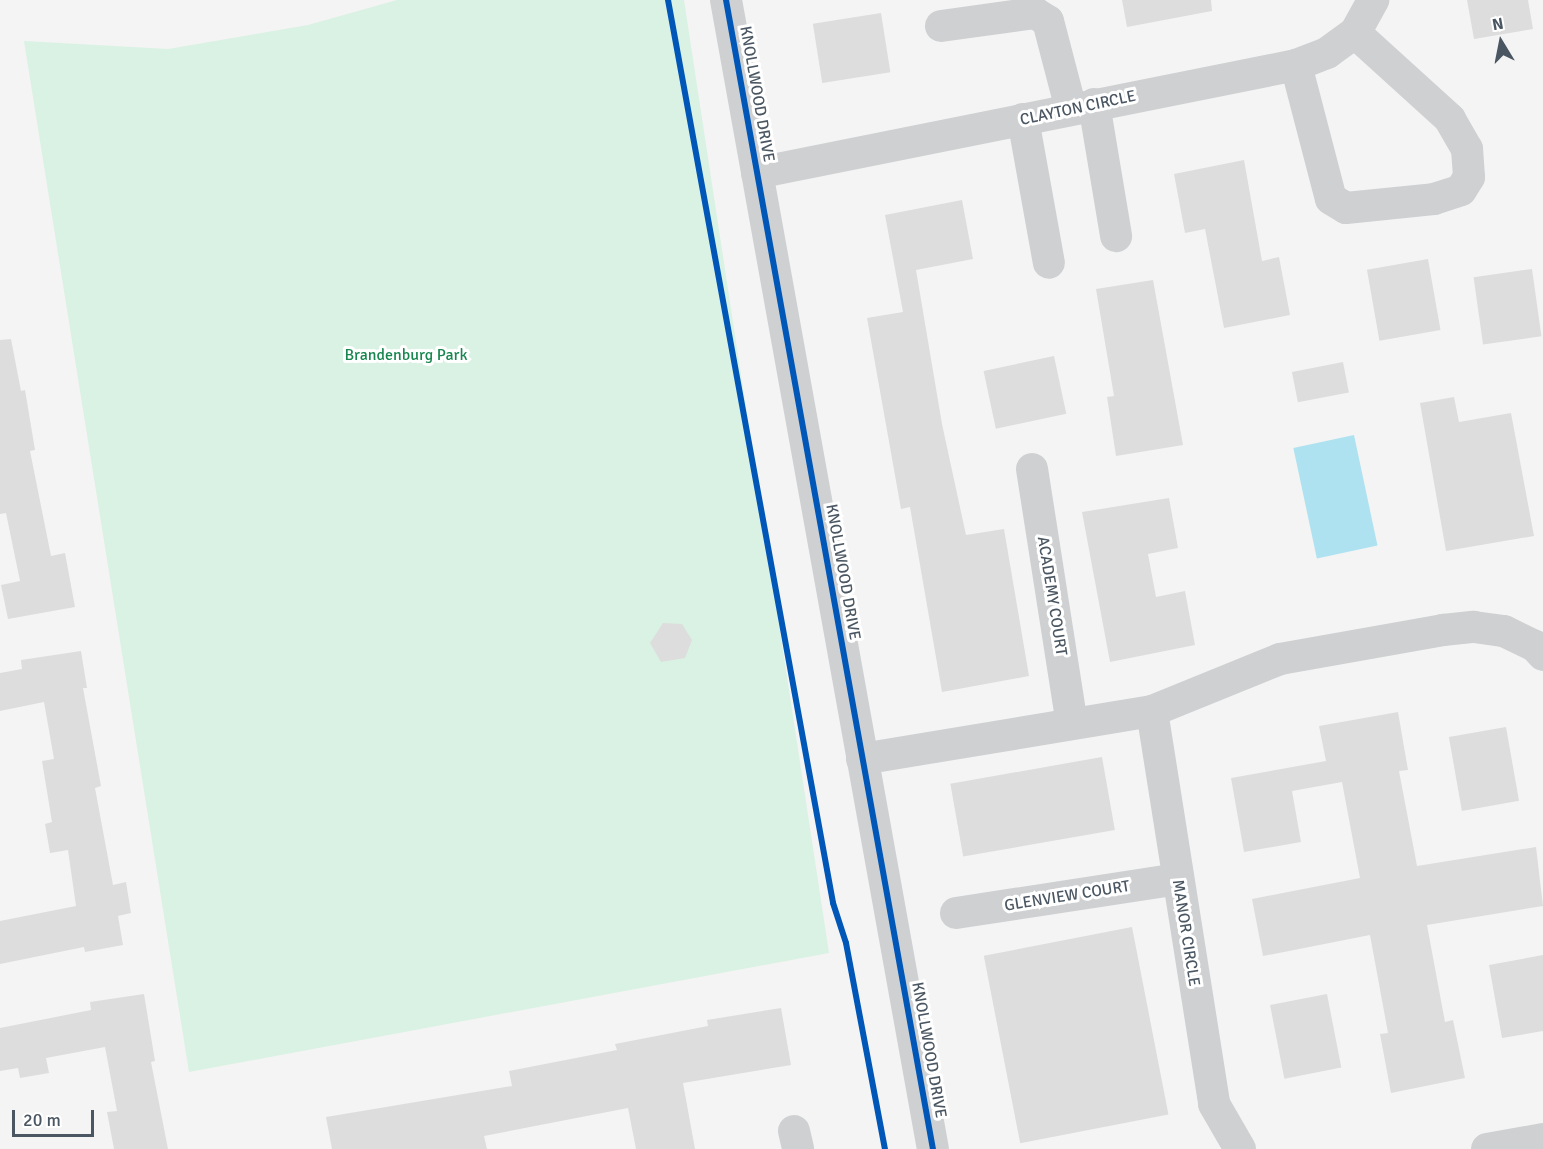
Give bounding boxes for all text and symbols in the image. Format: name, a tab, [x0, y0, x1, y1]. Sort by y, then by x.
north arrow	[1471, 12, 1531, 72]
text: N	[1491, 13, 1505, 35]
street label: KNOLLWOOD DRIVE	[736, 24, 778, 164]
street label: CLAYTON CIRCLE	[1018, 86, 1138, 130]
park label: Brandenburg Park	[345, 345, 467, 365]
street label: KNOLLWOOD DRIVE	[822, 502, 864, 642]
street label: ACADEMY COURT	[1033, 535, 1071, 657]
street label: GLENVIEW COURT	[1003, 877, 1131, 915]
street label: MANOR CIRCLE	[1168, 878, 1204, 988]
street label: KNOLLWOOD DRIVE	[908, 980, 950, 1120]
scale bar	[15, 1098, 98, 1136]
text: 20 m	[23, 1109, 61, 1131]

